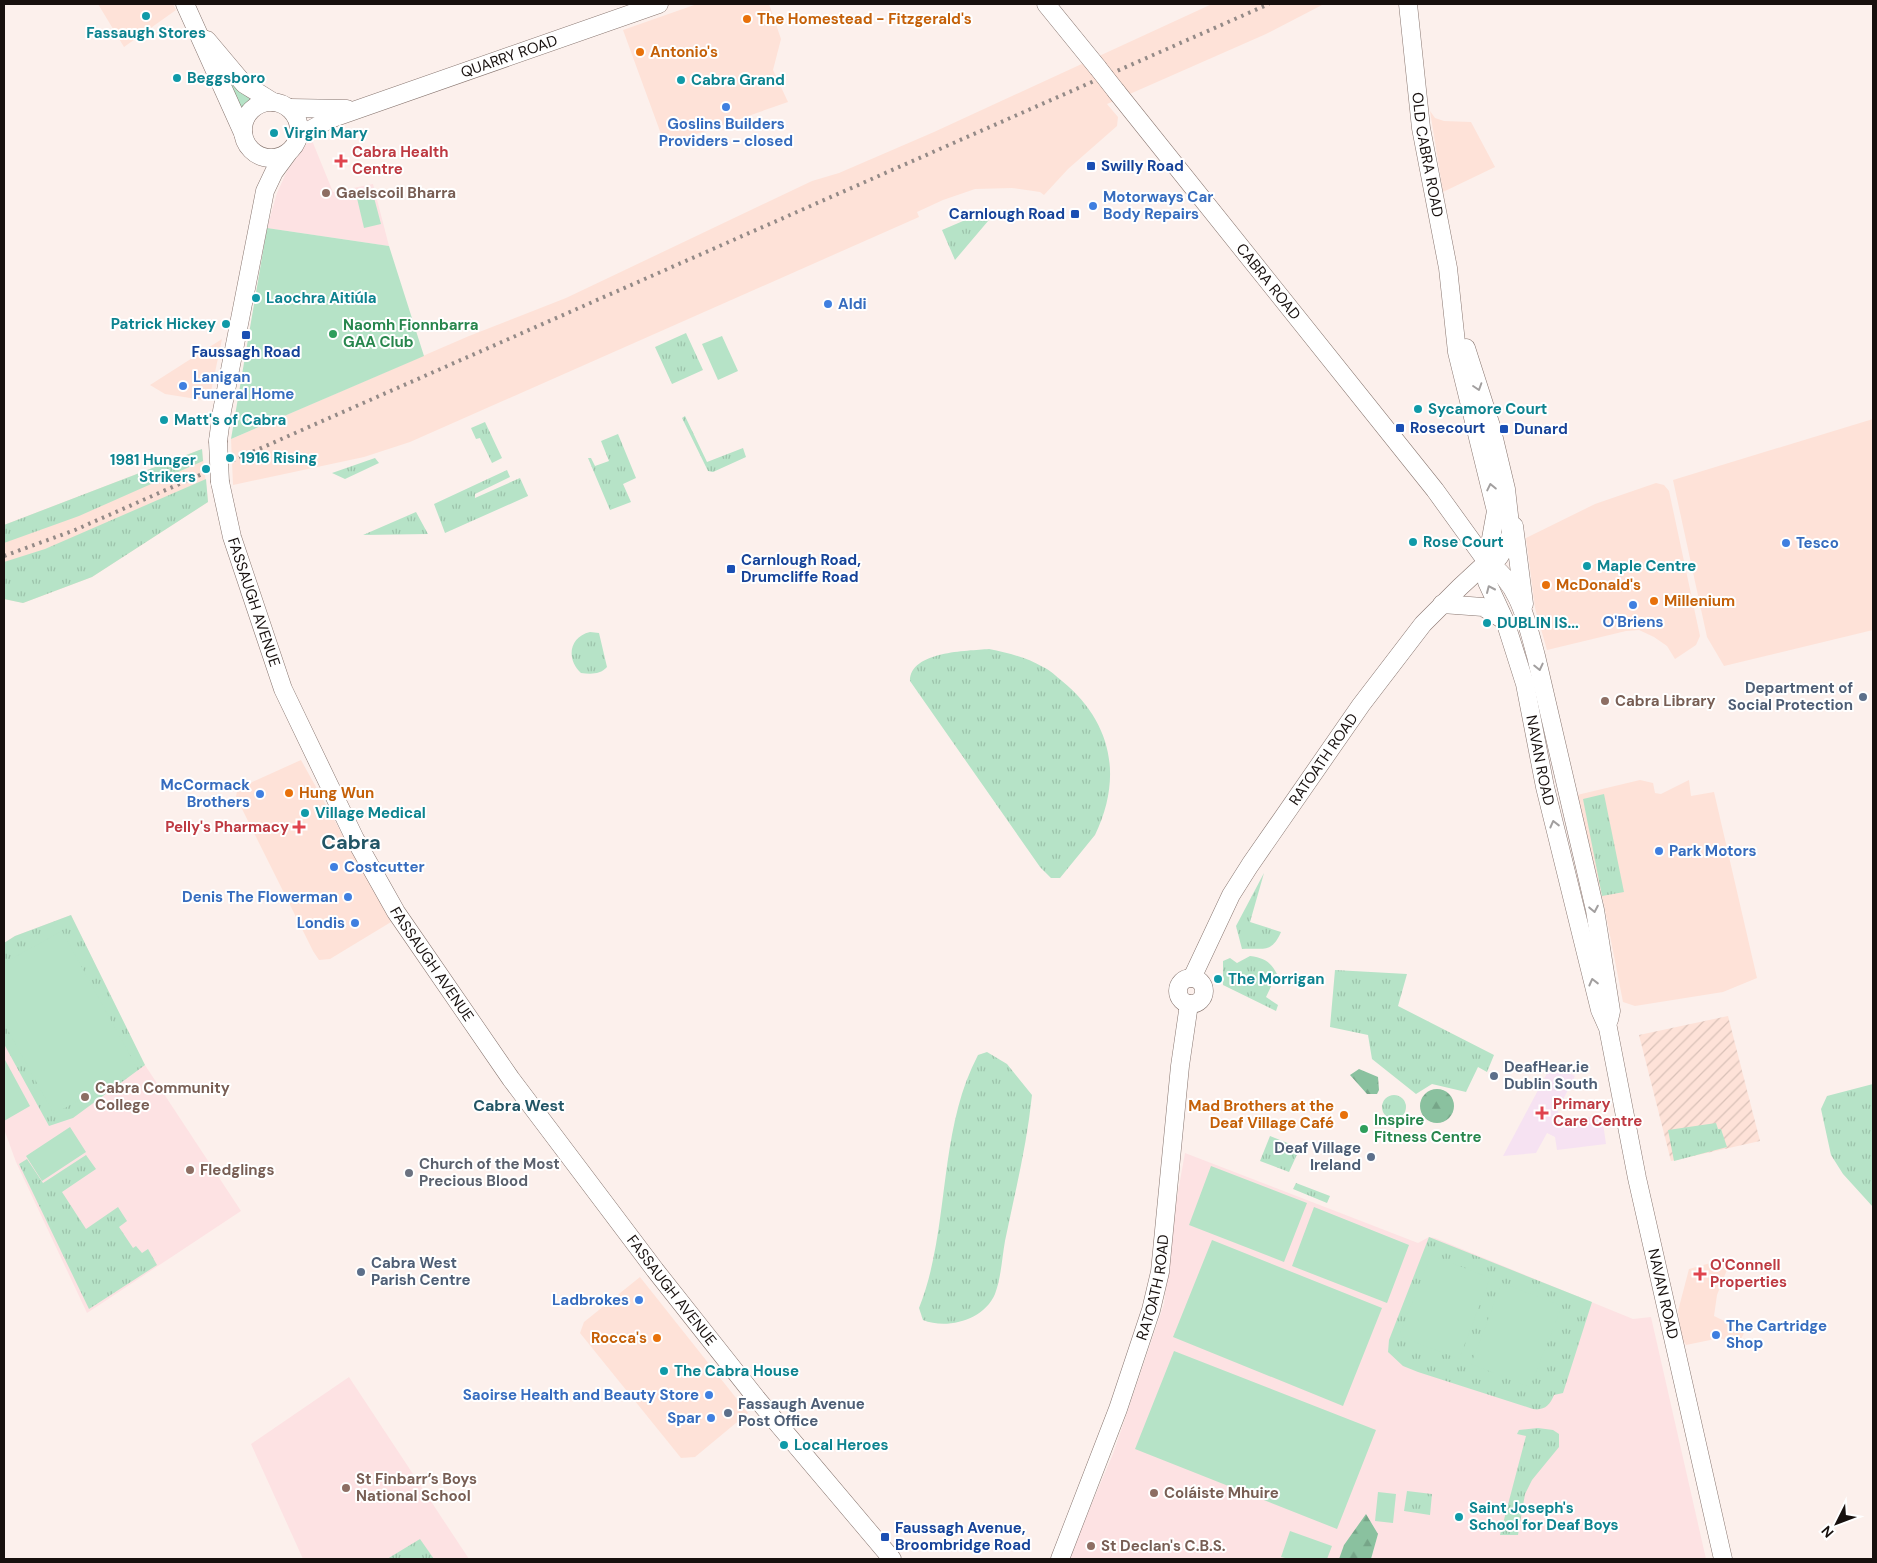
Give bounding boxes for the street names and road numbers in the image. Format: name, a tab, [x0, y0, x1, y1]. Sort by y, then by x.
street label: QUARRY ROAD	[458, 30, 560, 83]
street label: OLD CABRA ROAD	[1407, 91, 1448, 219]
street label: CABRA ROAD	[1232, 239, 1305, 324]
street label: FASSAUGH AVENUE	[223, 535, 285, 669]
street label: RATOATH ROAD	[1284, 709, 1362, 809]
street label: NAVAN ROAD	[1521, 713, 1559, 808]
street label: FASSAUGH AVENUE	[385, 903, 478, 1025]
street label: FASSAUGH AVENUE	[622, 1231, 721, 1350]
street label: RATOATH ROAD	[1132, 1233, 1174, 1343]
street label: NAVAN ROAD	[1643, 1247, 1683, 1341]

